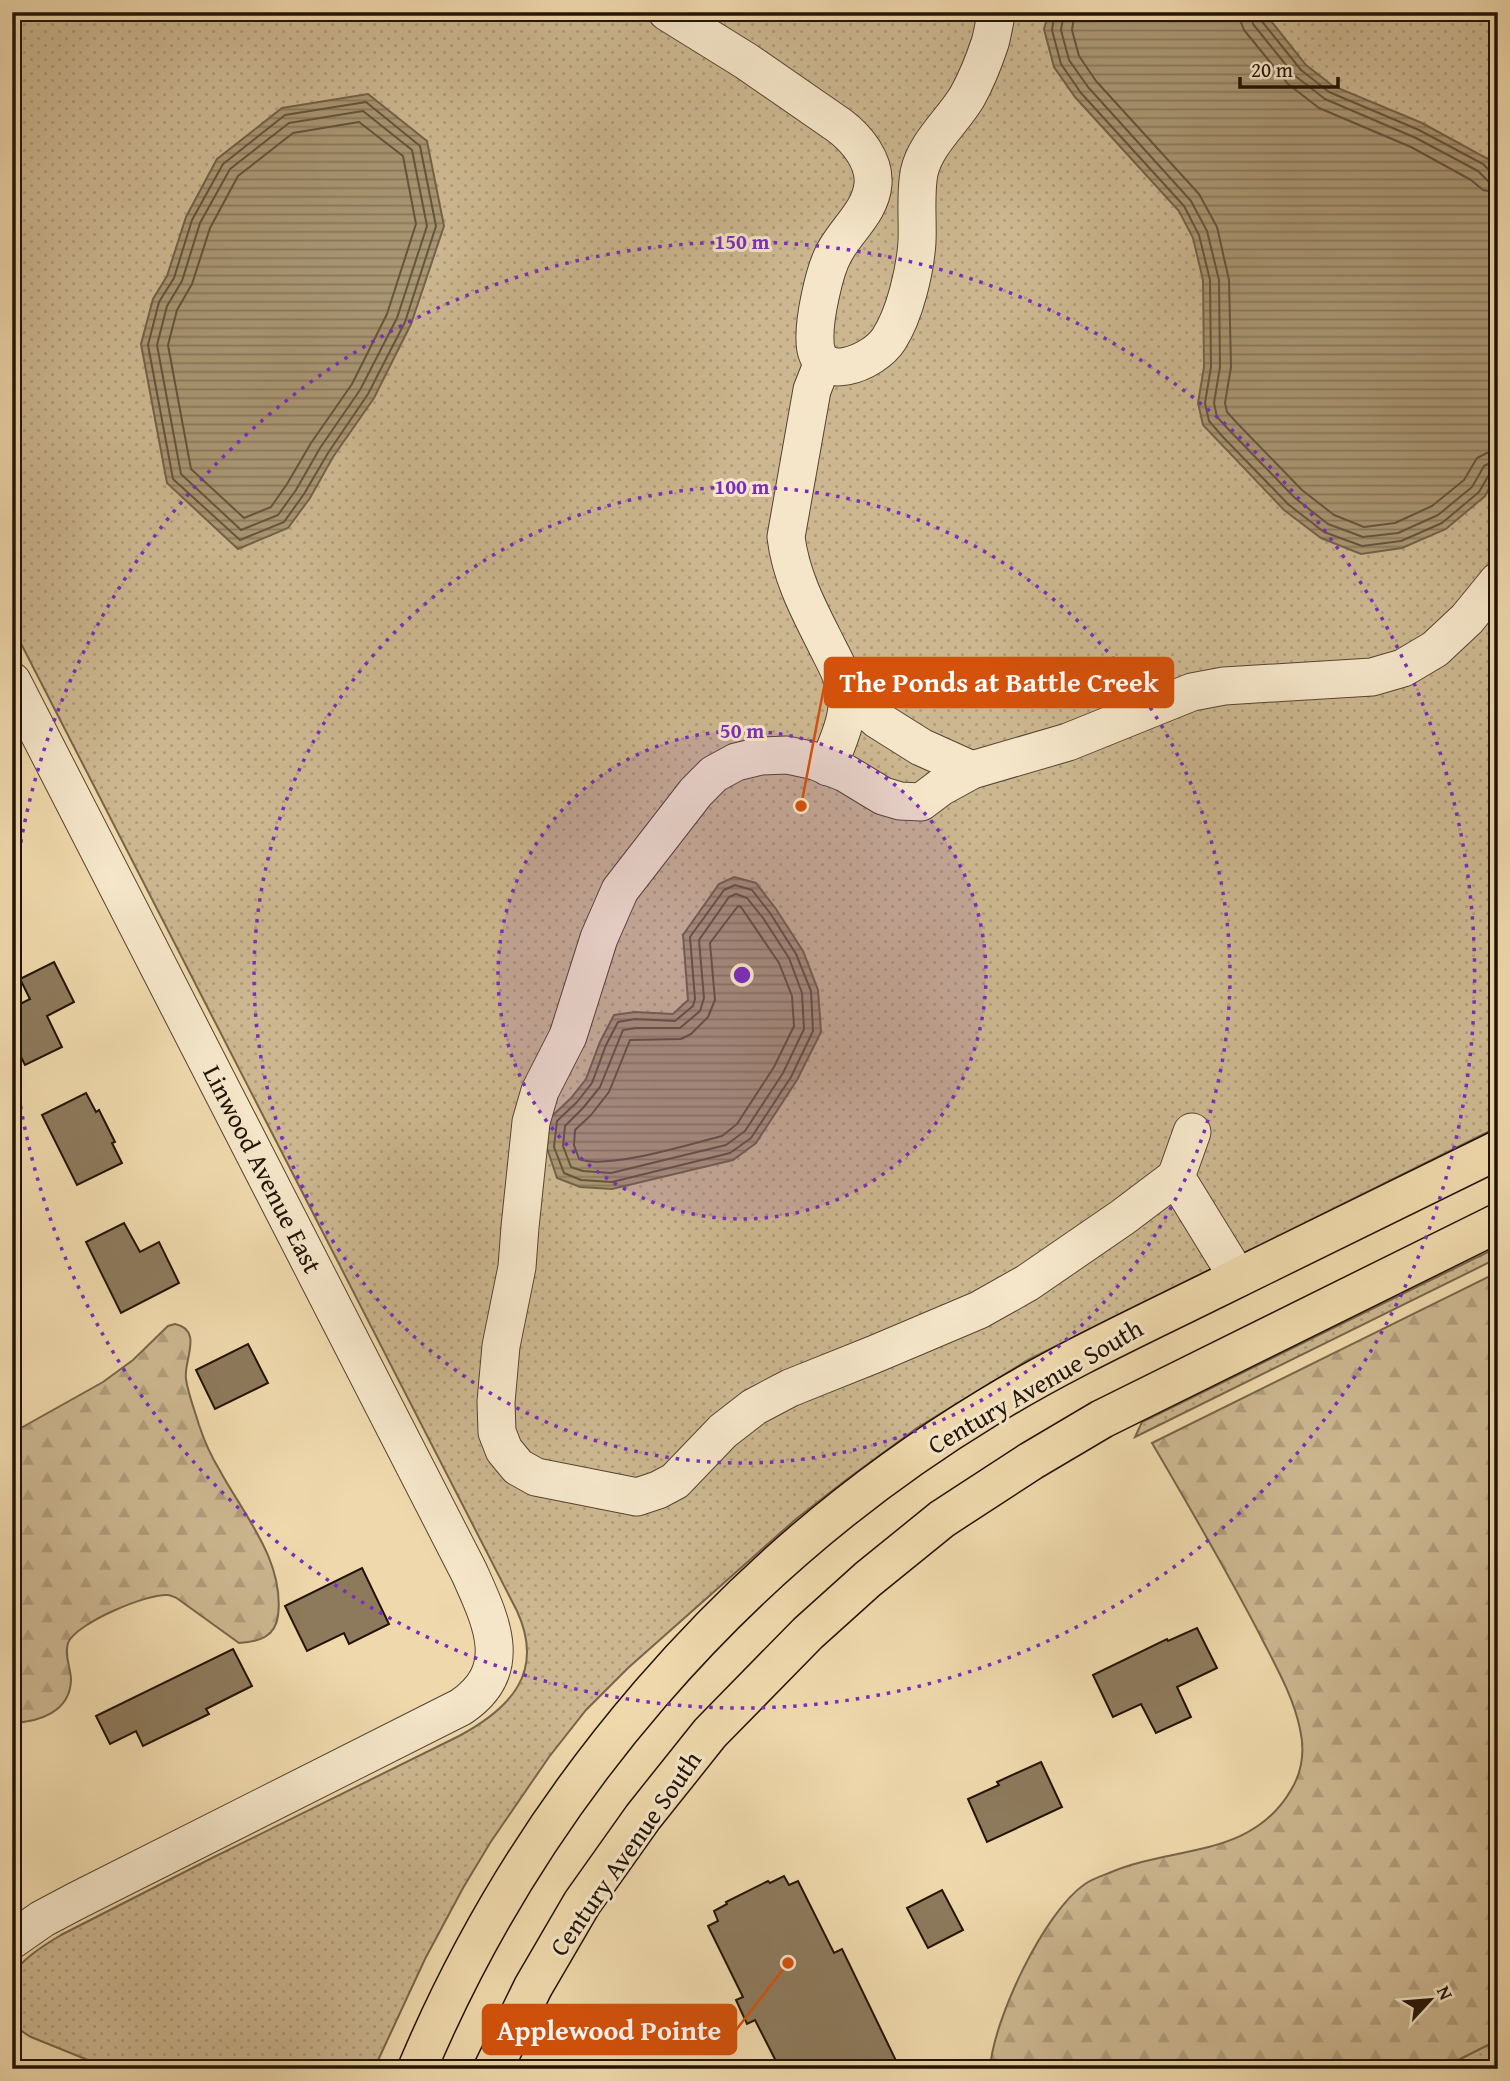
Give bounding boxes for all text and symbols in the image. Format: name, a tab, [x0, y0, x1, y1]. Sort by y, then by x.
scale bar	[1240, 46, 1338, 90]
text: 20 m	[1251, 54, 1293, 85]
text: 150 m	[714, 226, 770, 257]
text: 100 m	[714, 471, 770, 502]
callout: The Ponds at Battle Creek	[825, 658, 1173, 707]
text: The Ponds at Battle Creek	[839, 661, 1160, 702]
text: 50 m	[720, 715, 764, 746]
centre of rings	[730, 963, 754, 987]
street label: Linwood Avenue East	[194, 1058, 332, 1280]
street label: Century Avenue South	[920, 1308, 1150, 1464]
street label: Century Avenue South	[539, 1742, 711, 1964]
north arrow	[1394, 1966, 1464, 2036]
text: N	[1430, 1981, 1461, 2005]
callout: Applewood Pointe	[483, 2005, 736, 2054]
text: Applewood Pointe	[497, 2009, 721, 2050]

